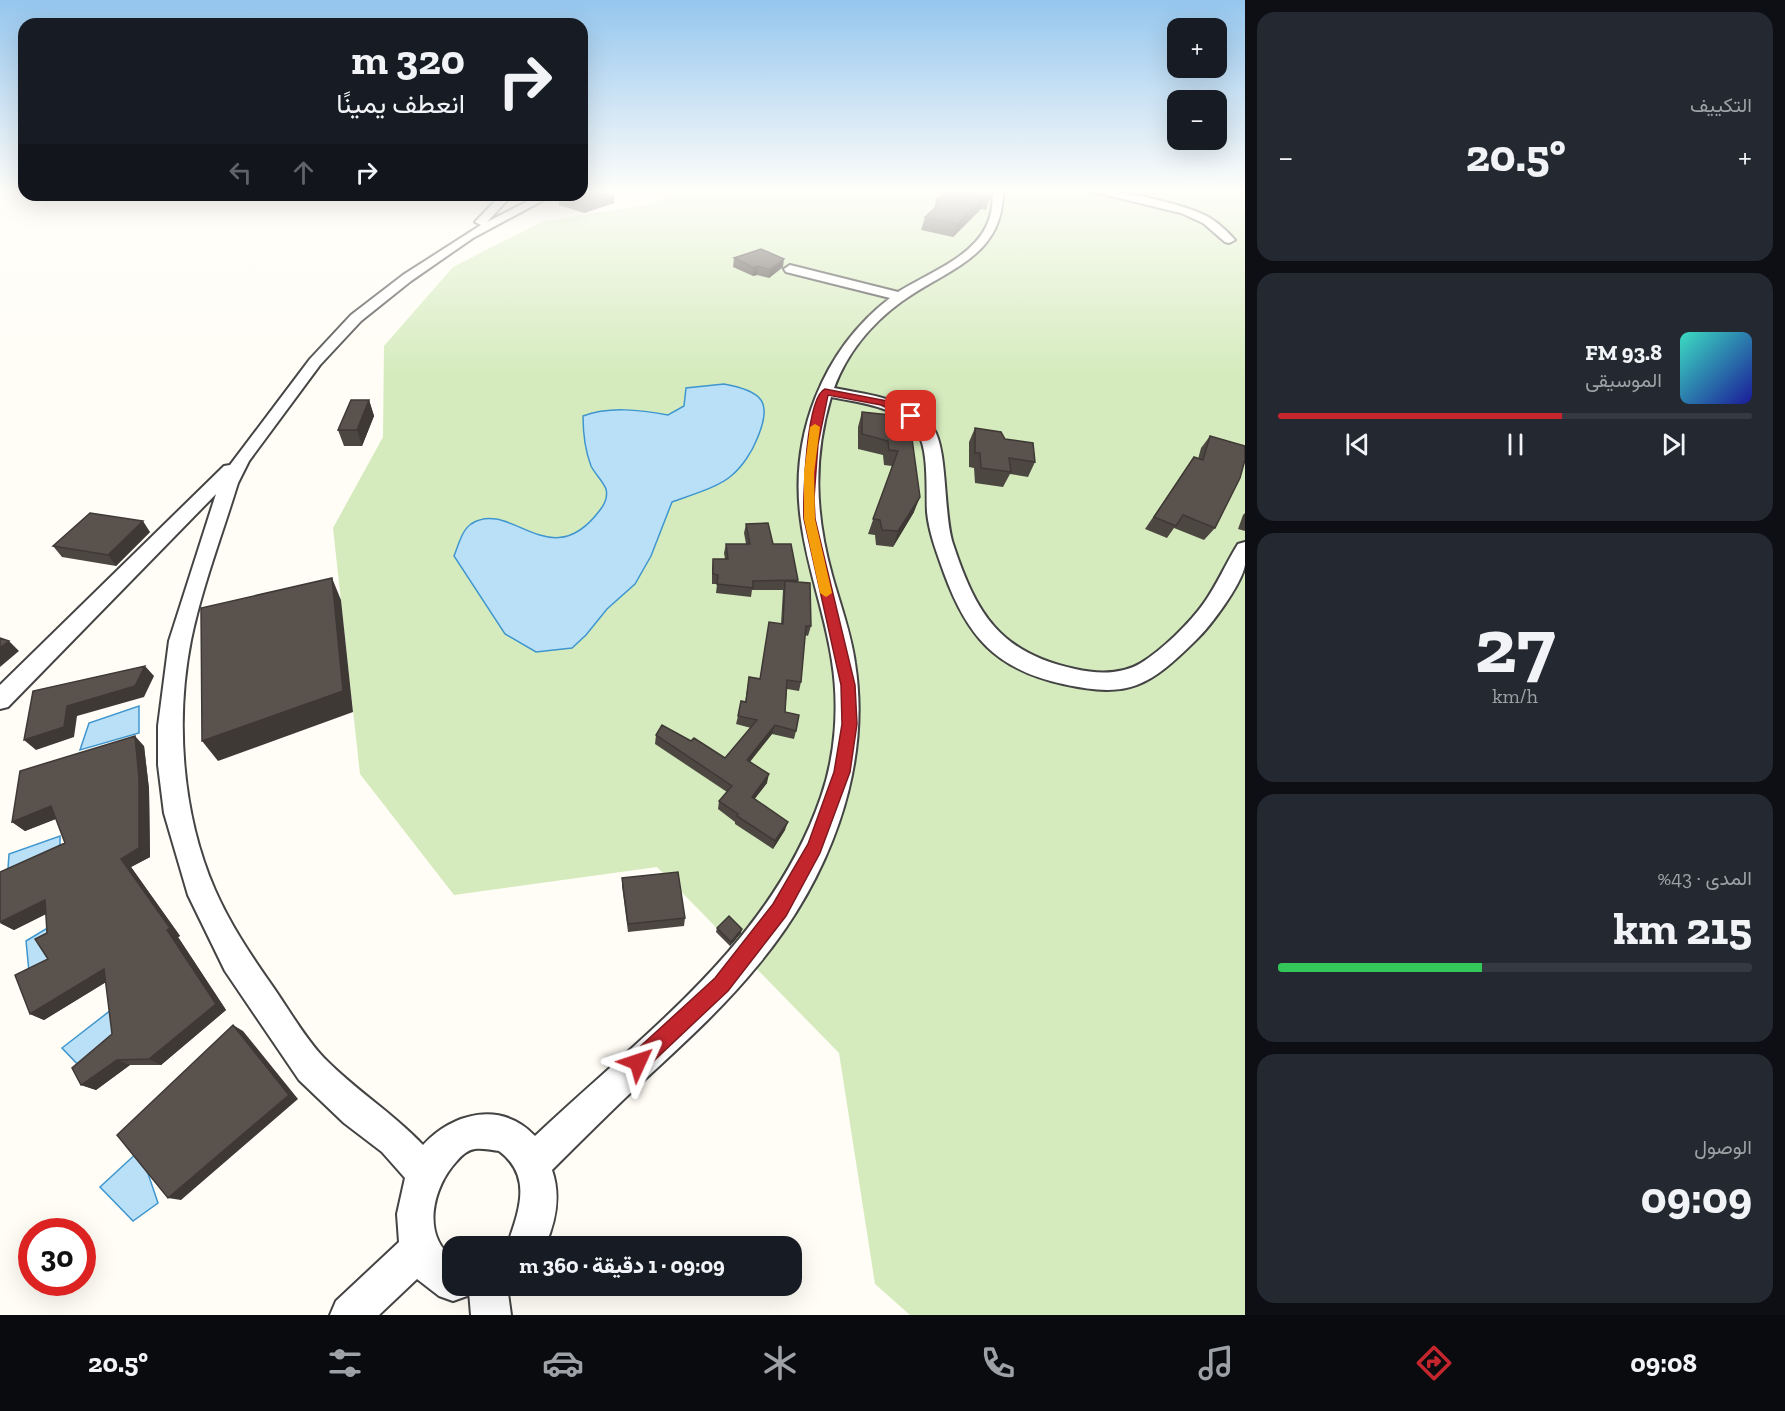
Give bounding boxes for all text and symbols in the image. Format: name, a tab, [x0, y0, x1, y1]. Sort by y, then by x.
map controls	[1167, 18, 1227, 150]
button: +	[1167, 18, 1227, 78]
text: 320 m	[351, 34, 465, 85]
icon: right	[486, 42, 564, 120]
text: انعطف يمينًا	[336, 88, 465, 120]
button: −	[1167, 90, 1227, 150]
text: التكييف	[1690, 93, 1752, 117]
text: 20.5°	[1466, 129, 1566, 183]
text: −	[1278, 137, 1293, 176]
text: +	[1738, 137, 1752, 176]
icon: left	[224, 156, 257, 189]
icon: ahead	[287, 156, 320, 189]
icon: right	[350, 156, 383, 189]
text: 93.8 FM	[1585, 339, 1662, 366]
text: الموسيقى	[1585, 368, 1662, 392]
pin	[885, 390, 936, 441]
icon: arrive	[894, 399, 927, 432]
icon: previous	[1341, 428, 1374, 461]
icon: pause	[1499, 428, 1532, 461]
icon: next	[1657, 428, 1690, 461]
text: 27	[1475, 598, 1555, 692]
text: km/h	[1492, 684, 1538, 708]
text: المدى · 43%	[1658, 866, 1752, 890]
text: 215 km	[1613, 902, 1752, 956]
position arrow	[606, 1030, 670, 1094]
text: الوصول	[1694, 1135, 1752, 1159]
text: 09:09	[1641, 1171, 1752, 1225]
speed limit sign: 30	[18, 1218, 96, 1296]
text: 09:09 · 1 دقيقة · 360 m	[519, 1252, 725, 1279]
icon: filters	[324, 1342, 366, 1384]
icon: car	[542, 1342, 584, 1384]
icon: climate	[759, 1342, 801, 1384]
icon: phone	[977, 1342, 1019, 1384]
icon: music	[1195, 1342, 1237, 1384]
icon: directions	[1413, 1342, 1455, 1384]
text: 20.5°	[88, 1347, 148, 1379]
text: 09:08	[1630, 1347, 1697, 1379]

